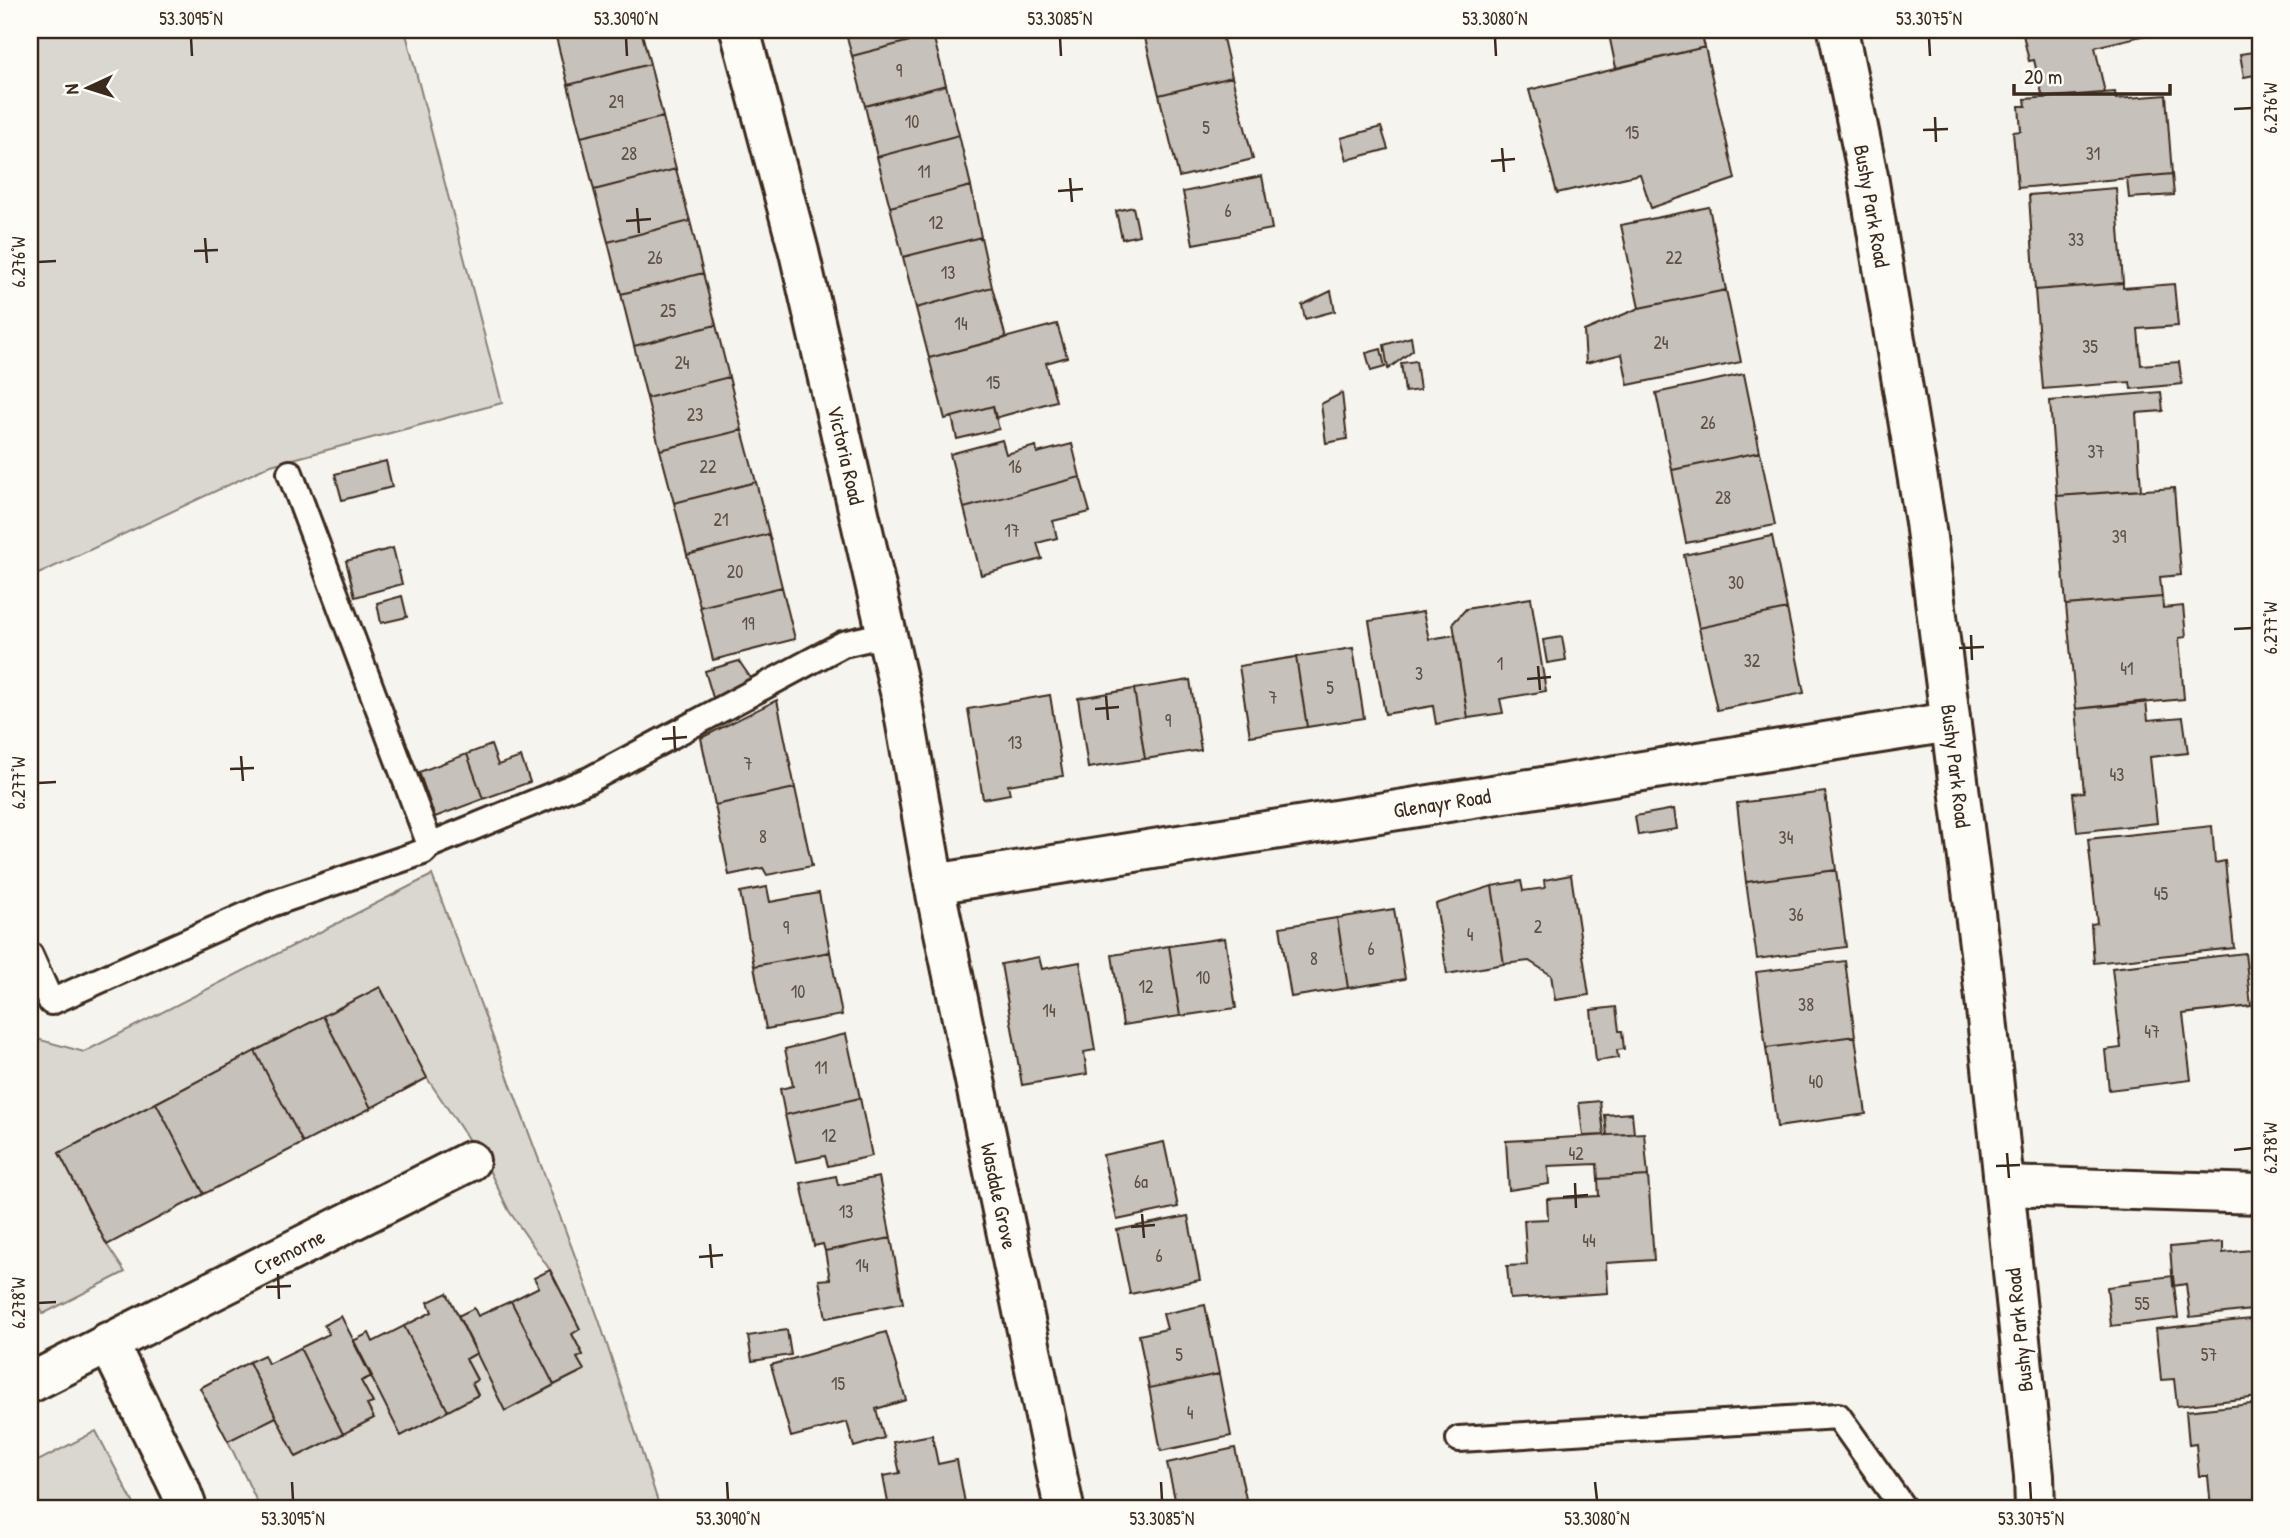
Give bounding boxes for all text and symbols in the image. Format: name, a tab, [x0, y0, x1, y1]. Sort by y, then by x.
text: 53.3095°N	[159, 6, 223, 31]
text: 53.3090°N	[594, 6, 658, 31]
text: 53.3085°N	[1028, 6, 1092, 31]
text: 53.3080°N	[1462, 6, 1528, 31]
text: 53.3075°N	[1896, 6, 1962, 31]
north arrow	[52, 52, 122, 122]
scale bar	[2014, 52, 2169, 96]
house number: 9	[896, 58, 903, 83]
text: 20 m	[2024, 62, 2062, 91]
text: N	[58, 83, 84, 95]
text: 6.276°W	[2258, 83, 2283, 133]
house number: 29	[608, 89, 624, 114]
house number: 10	[905, 109, 919, 134]
house number: 5	[1202, 115, 1210, 140]
house number: 15	[1625, 120, 1639, 145]
house number: 28	[621, 141, 637, 166]
house number: 31	[2086, 141, 2100, 166]
street label: Bushy Park Road	[1847, 142, 1897, 270]
house number: 11	[917, 159, 931, 184]
house number: 6	[1224, 198, 1232, 223]
house number: 12	[929, 210, 944, 235]
house number: 33	[2068, 227, 2084, 252]
text: 6.276°W	[6, 237, 31, 287]
house number: 26	[647, 245, 663, 270]
house number: 22	[1666, 245, 1683, 270]
house number: 13	[941, 260, 955, 285]
house number: 25	[660, 298, 676, 323]
house number: 14	[954, 311, 968, 336]
house number: 24	[1653, 330, 1669, 355]
house number: 35	[2082, 334, 2098, 359]
house number: 24	[674, 350, 690, 375]
house number: 15	[986, 370, 1000, 395]
house number: 23	[687, 402, 703, 427]
street label: Victoria Road	[821, 403, 871, 507]
house number: 26	[1700, 410, 1716, 435]
house number: 37	[2088, 439, 2105, 464]
house number: 22	[700, 454, 717, 479]
house number: 16	[1008, 454, 1022, 479]
house number: 28	[1715, 485, 1731, 510]
house number: 21	[714, 507, 728, 532]
house number: 17	[1004, 518, 1020, 543]
house number: 39	[2112, 524, 2127, 549]
house number: 20	[727, 559, 743, 584]
house number: 30	[1728, 570, 1744, 595]
text: 6.277°W	[2258, 602, 2283, 654]
house number: 19	[741, 611, 755, 636]
house number: 32	[1744, 648, 1761, 673]
house number: 1	[1497, 651, 1503, 676]
house number: 41	[2120, 656, 2134, 681]
house number: 3	[1415, 661, 1423, 686]
house number: 5	[1326, 675, 1334, 700]
house number: 7	[1269, 685, 1278, 710]
street label: Bushy Park Road	[1934, 703, 1978, 829]
house number: 9	[1165, 708, 1172, 733]
house number: 13	[1008, 730, 1022, 755]
house number: 7	[744, 751, 753, 776]
text: 6.277°W	[6, 757, 31, 809]
house number: 43	[2110, 762, 2124, 787]
street label: Glenayr Road	[1391, 781, 1493, 825]
house number: 8	[759, 824, 767, 849]
house number: 34	[1779, 825, 1794, 850]
house number: 45	[2154, 881, 2169, 906]
house number: 36	[1788, 902, 1804, 927]
house number: 2	[1534, 914, 1543, 939]
house number: 9	[783, 915, 790, 940]
house number: 4	[1467, 922, 1474, 947]
house number: 6	[1367, 936, 1375, 961]
house number: 8	[1310, 946, 1318, 971]
house number: 10	[1196, 965, 1210, 990]
house number: 12	[1139, 974, 1154, 999]
house number: 10	[791, 979, 805, 1004]
house number: 38	[1798, 992, 1814, 1017]
house number: 14	[1042, 998, 1056, 1023]
house number: 47	[2144, 1019, 2160, 1044]
house number: 11	[814, 1055, 828, 1080]
house number: 40	[1809, 1069, 1823, 1094]
text: 6.278°W	[2258, 1122, 2283, 1174]
house number: 12	[822, 1123, 837, 1148]
street label: Wasdale Grove	[974, 1140, 1024, 1252]
house number: 42	[1568, 1141, 1584, 1166]
house number: 6a	[1134, 1169, 1148, 1194]
house number: 13	[839, 1199, 853, 1224]
street label: Cremorne	[248, 1222, 330, 1282]
house number: 44	[1582, 1228, 1596, 1253]
house number: 6	[1155, 1243, 1163, 1268]
house number: 14	[855, 1253, 869, 1278]
street label: Bushy Park Road	[1998, 1267, 2040, 1393]
text: 6.278°W	[6, 1277, 31, 1329]
house number: 55	[2134, 1291, 2150, 1316]
house number: 5	[1175, 1342, 1183, 1367]
house number: 57	[2201, 1342, 2217, 1367]
house number: 15	[831, 1371, 845, 1396]
house number: 4	[1187, 1400, 1194, 1425]
text: 53.3095°N	[261, 1506, 325, 1531]
text: 53.3090°N	[696, 1506, 760, 1531]
text: 53.3085°N	[1130, 1506, 1194, 1531]
text: 53.3080°N	[1564, 1506, 1630, 1531]
text: 53.3075°N	[1998, 1506, 2064, 1531]

